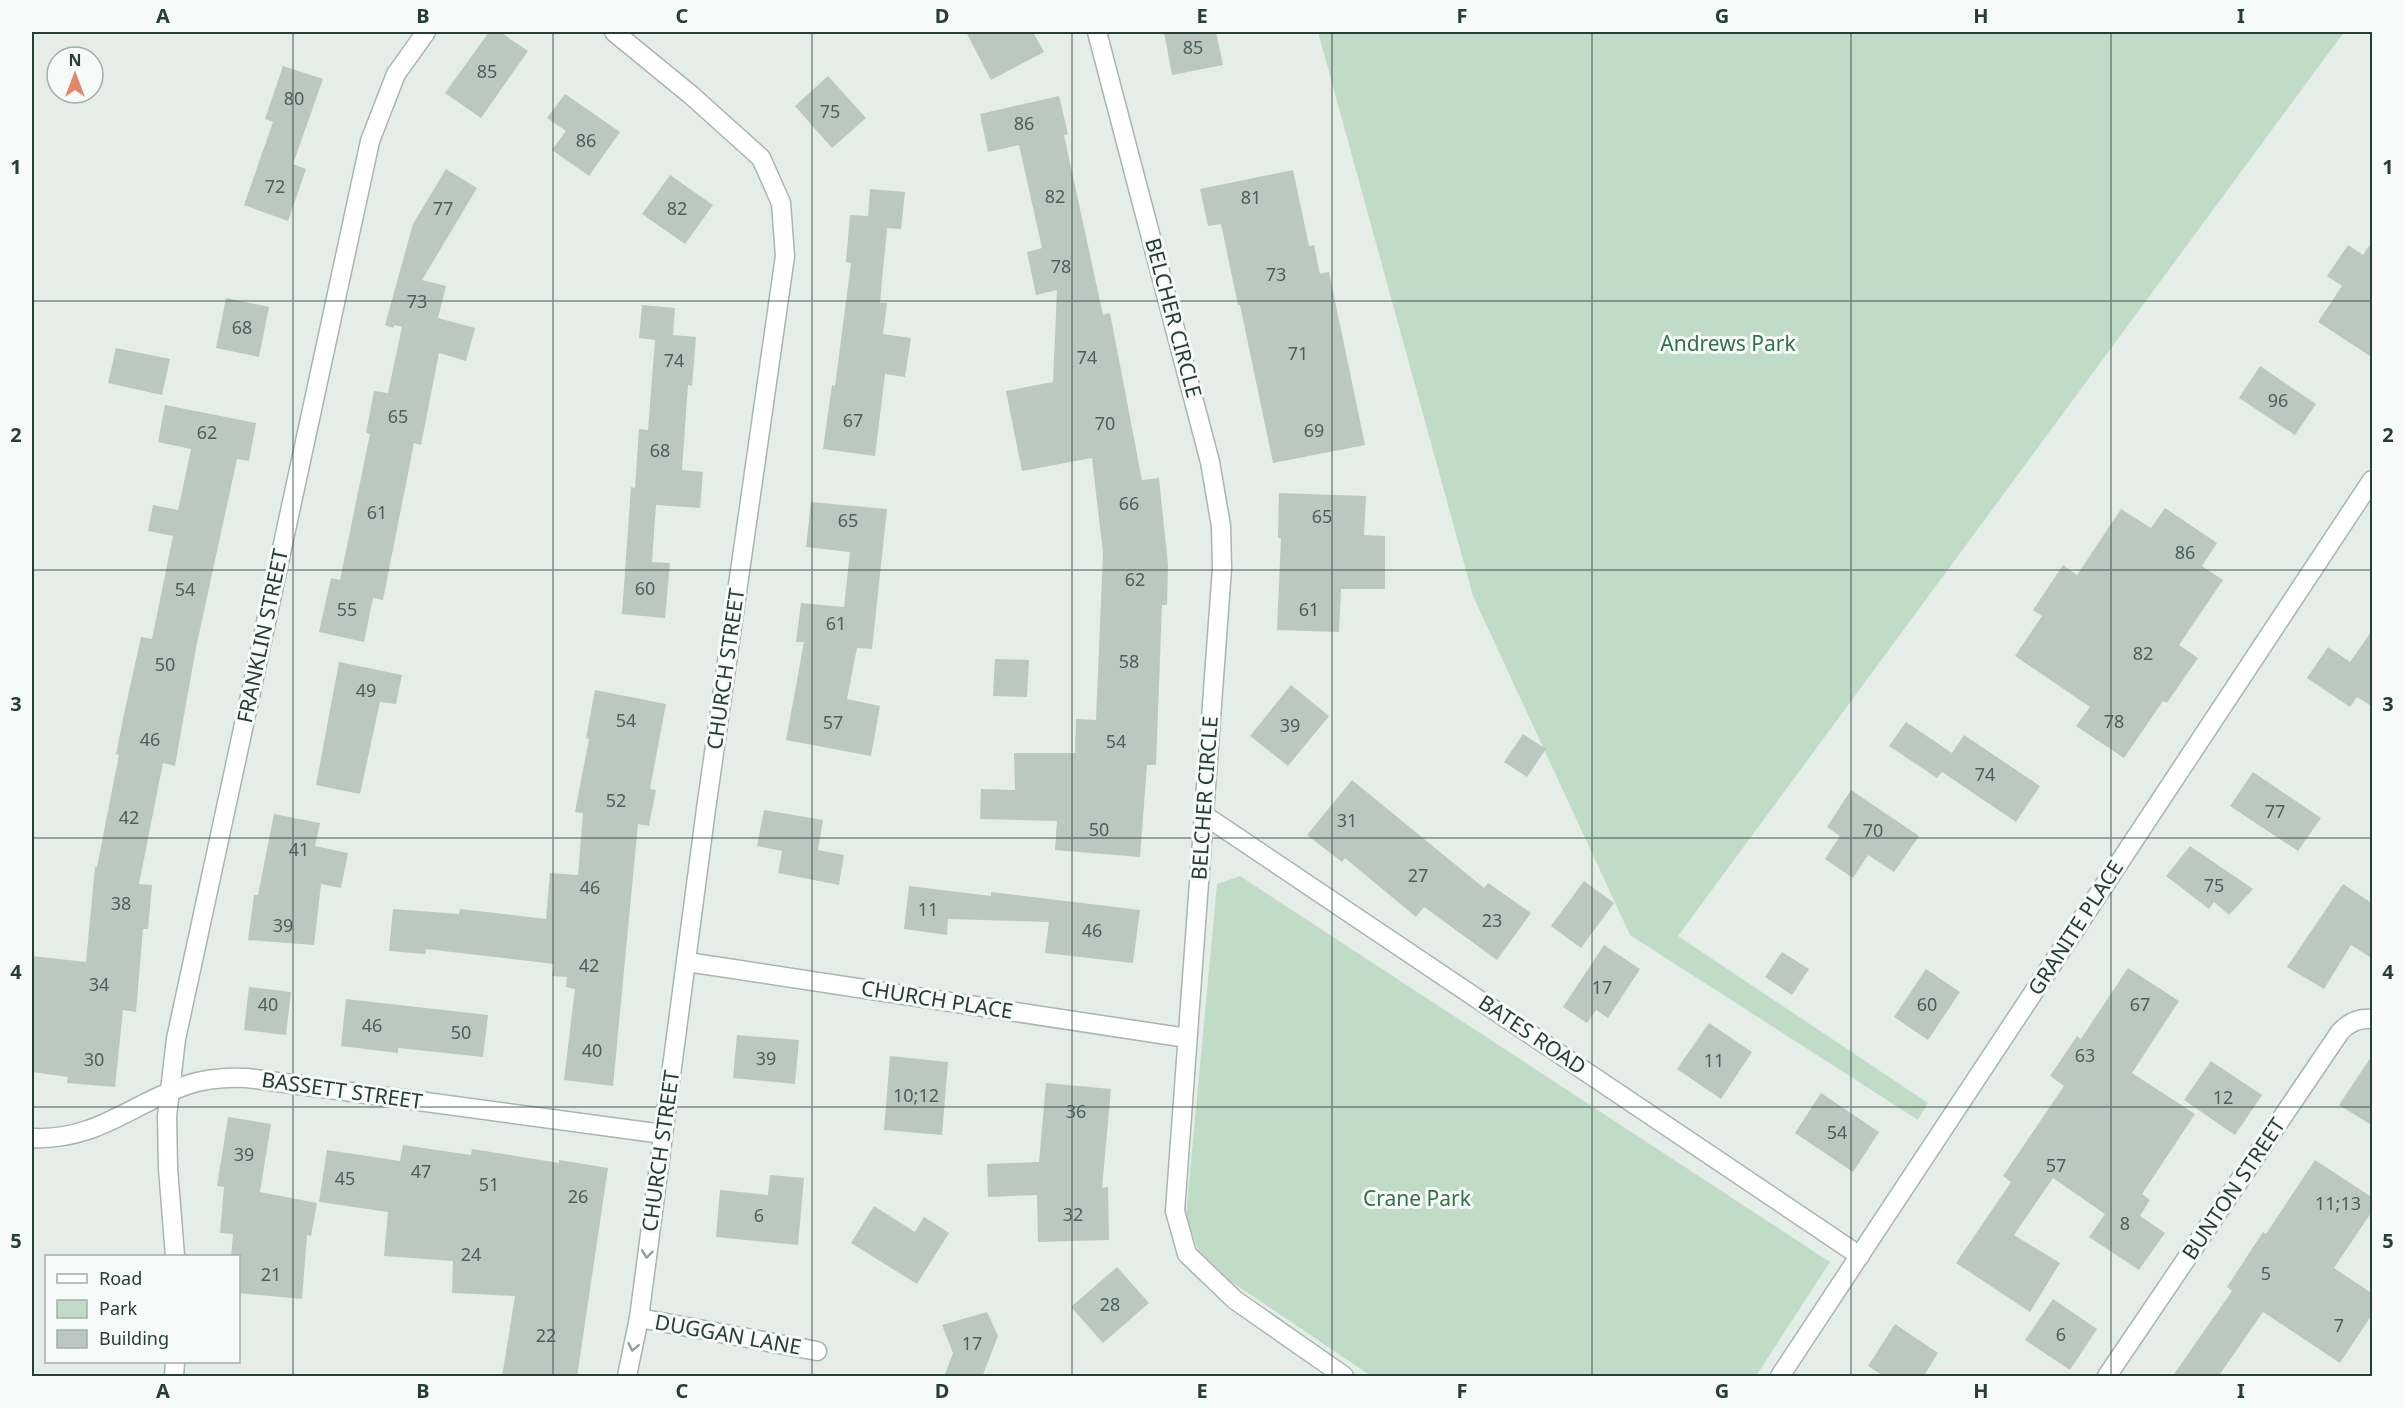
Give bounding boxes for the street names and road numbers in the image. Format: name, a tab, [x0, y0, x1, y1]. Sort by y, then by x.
street label: BELCHER CIRCLE	[1139, 235, 1209, 401]
street label: FRANKLIN STREET	[230, 546, 294, 725]
street label: CHURCH STREET	[700, 586, 750, 751]
street label: BELCHER CIRCLE	[1184, 715, 1224, 881]
street label: GRANITE PLACE	[2021, 855, 2129, 1000]
street label: CHURCH PLACE	[859, 973, 1015, 1025]
street label: BATES ROAD	[1473, 988, 1592, 1080]
street label: BASSETT STREET	[260, 1065, 425, 1115]
street label: CHURCH STREET	[635, 1068, 685, 1233]
street label: BUNTON STREET	[2175, 1112, 2291, 1265]
street label: DUGGAN LANE	[653, 1307, 804, 1361]

